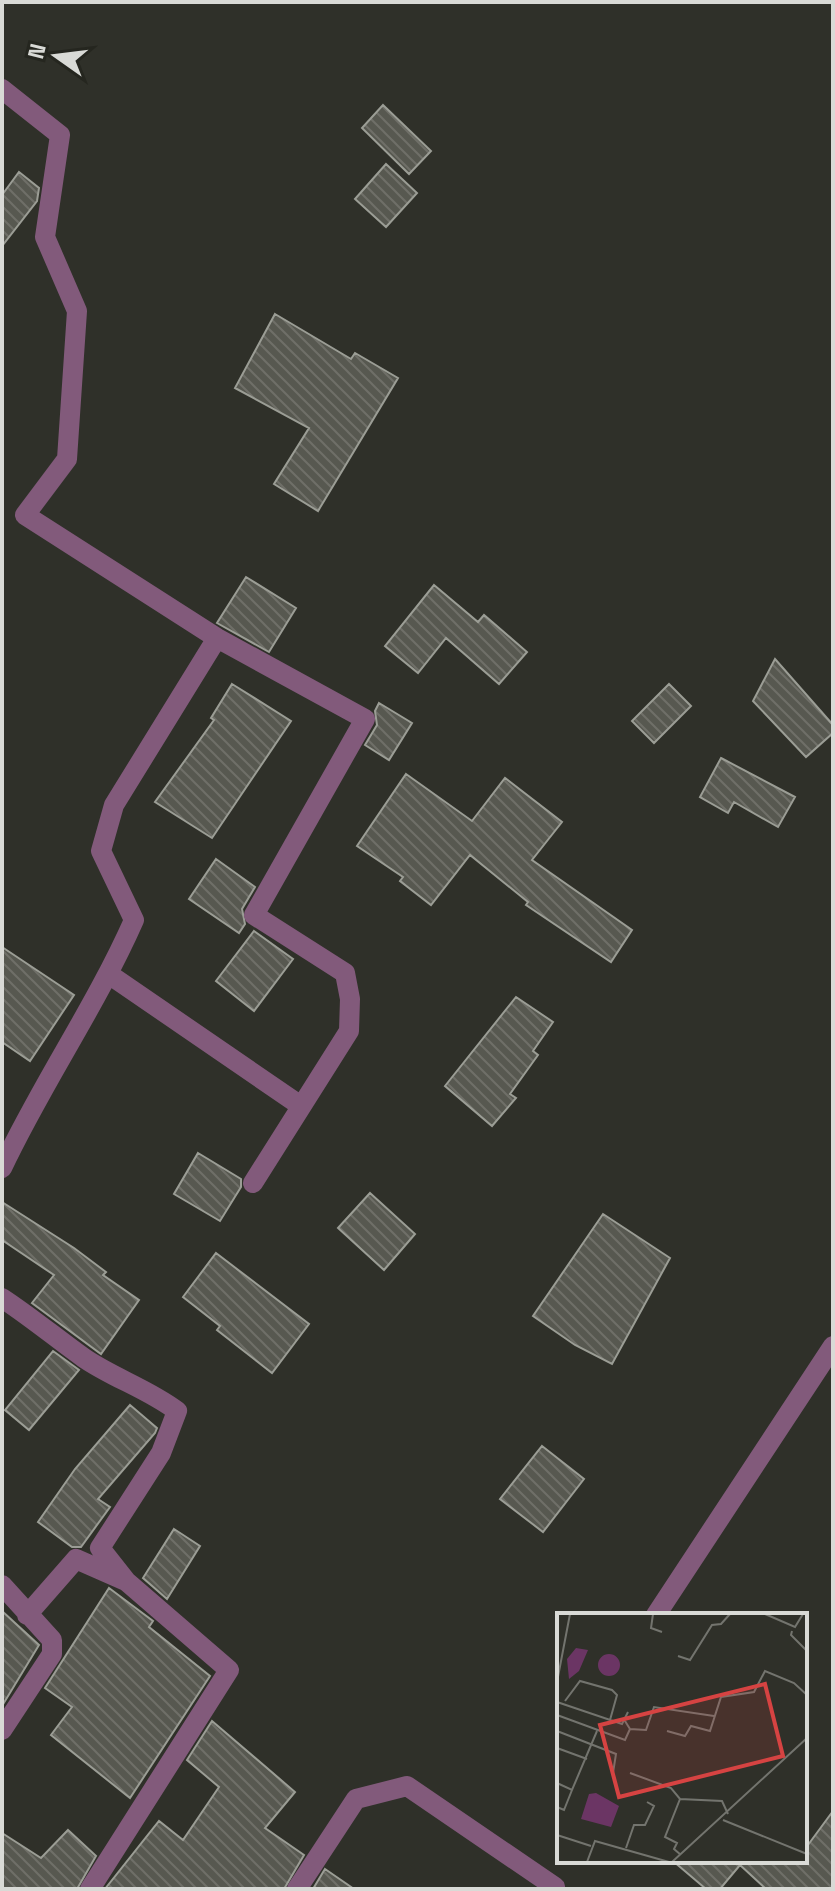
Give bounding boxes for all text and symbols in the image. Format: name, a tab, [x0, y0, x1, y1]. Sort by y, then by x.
north arrow	[16, 16, 96, 96]
text: N	[21, 41, 52, 62]
inset map	[557, 1613, 807, 1863]

